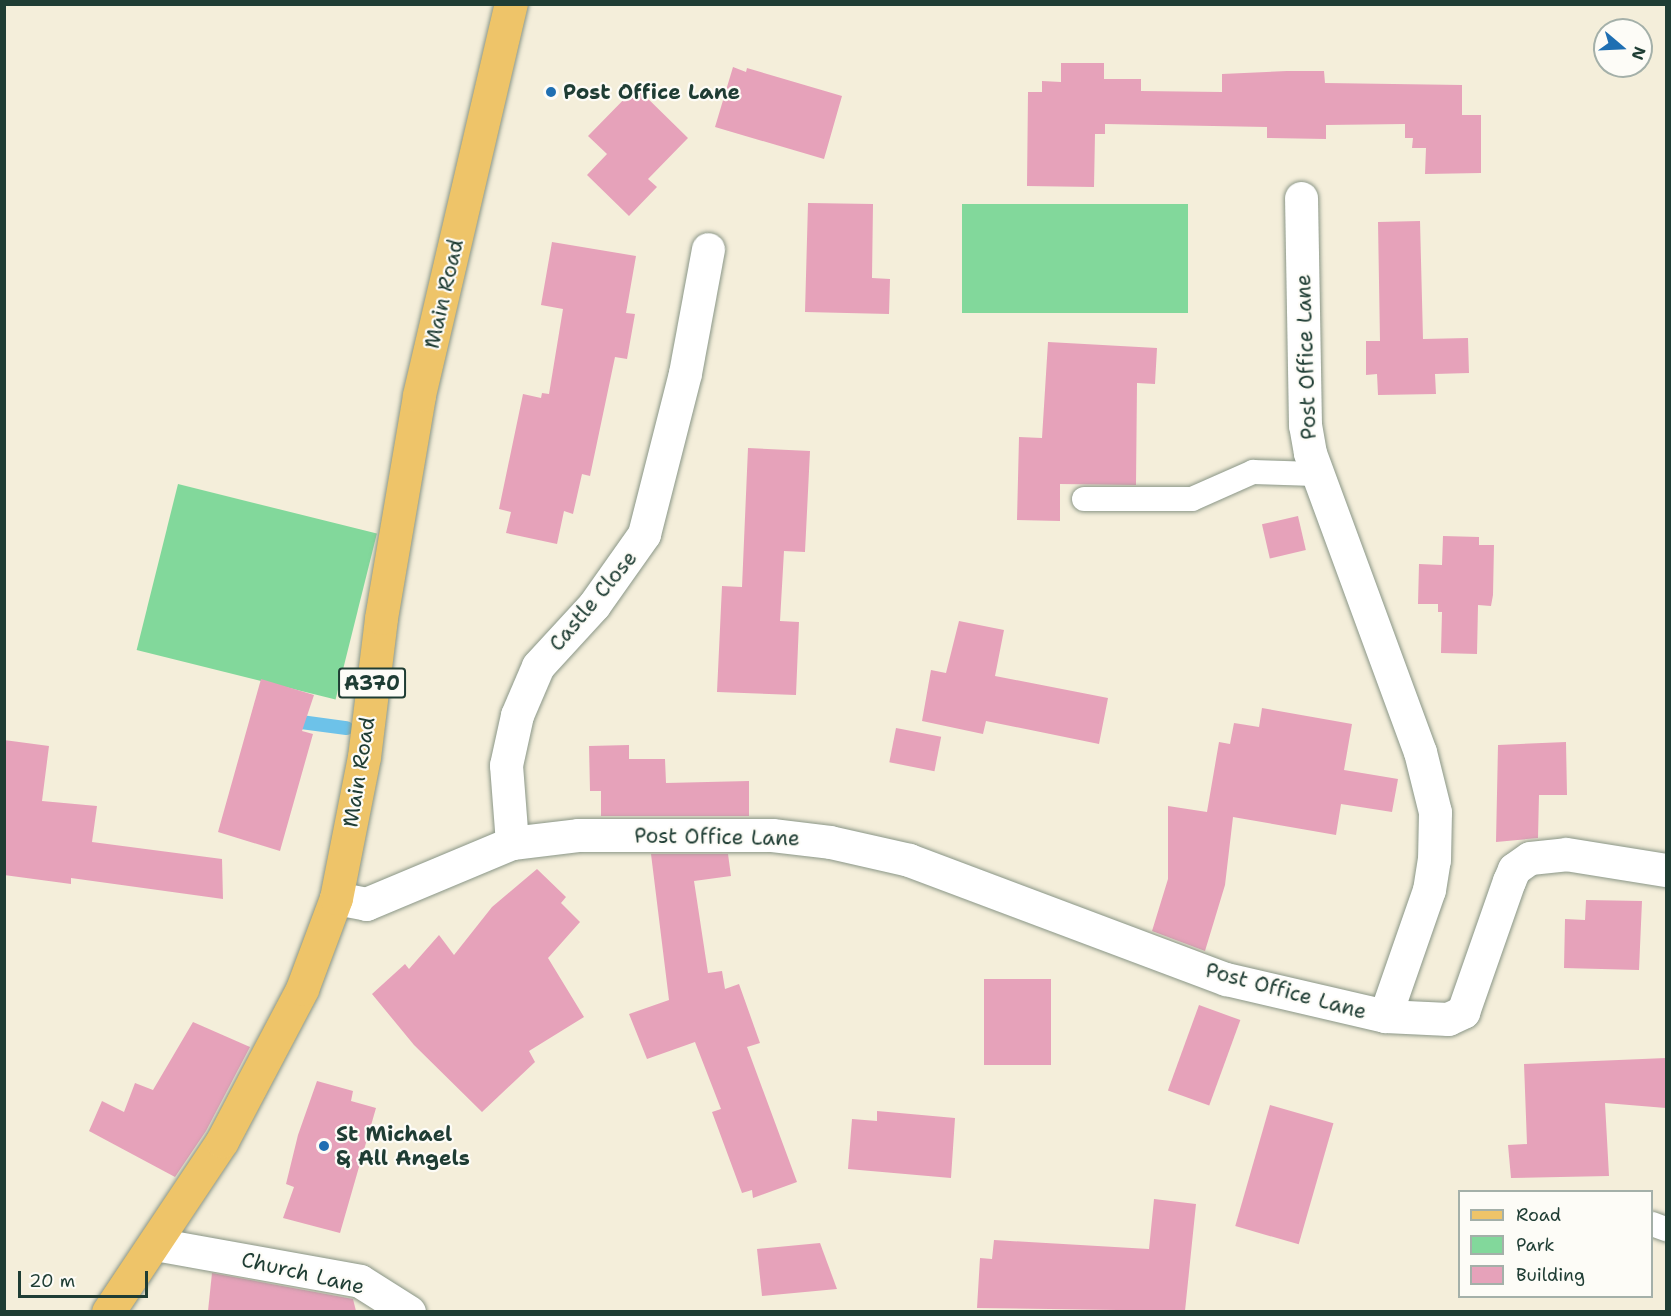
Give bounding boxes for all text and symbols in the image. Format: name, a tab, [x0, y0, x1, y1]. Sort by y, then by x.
north arrow	[1593, 18, 1653, 78]
text: N	[1627, 44, 1651, 63]
place label: Post Office Lane	[563, 79, 740, 105]
marker: Post Office Lane	[544, 85, 558, 99]
street label: Main Road	[419, 237, 469, 351]
street label: Post Office Lane	[1291, 274, 1321, 440]
street label: Castle Close	[544, 546, 642, 656]
road number: A370	[338, 666, 406, 700]
street label: Main Road	[338, 715, 380, 829]
street label: Post Office Lane	[634, 823, 800, 851]
street label: Post Office Lane	[1203, 957, 1369, 1025]
place label: St Michael & All Angels	[336, 1121, 470, 1171]
marker: St Michael & All Angels	[317, 1139, 331, 1153]
legend	[1458, 1190, 1653, 1298]
text: Road	[1516, 1203, 1561, 1227]
text: Park	[1516, 1233, 1555, 1257]
street label: Church Lane	[239, 1247, 367, 1299]
scale bar	[21, 1259, 152, 1297]
text: Building	[1516, 1263, 1585, 1287]
text: 20 m	[29, 1269, 75, 1293]

